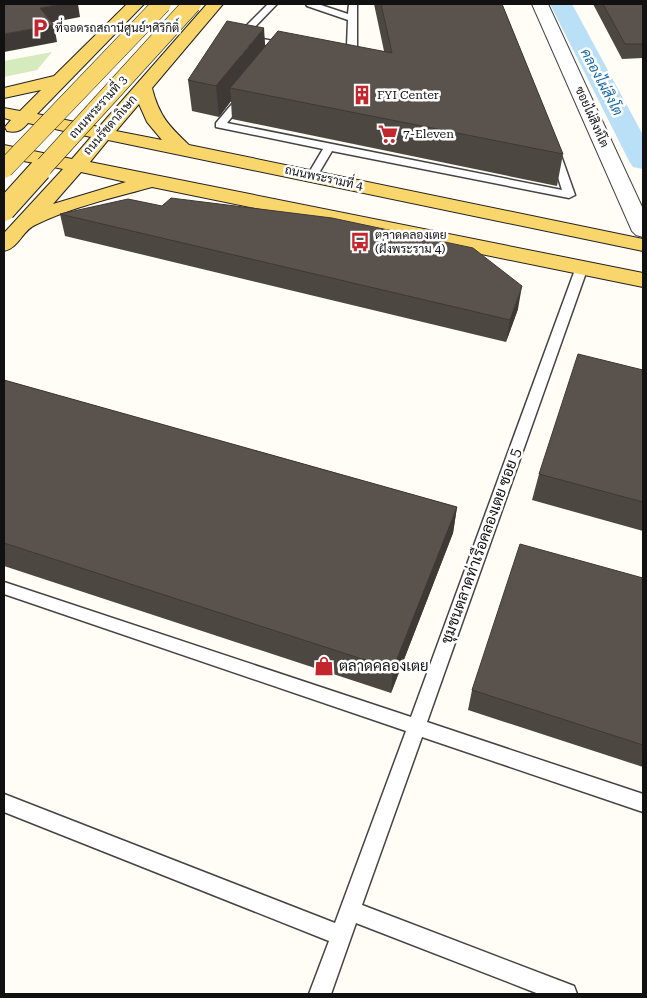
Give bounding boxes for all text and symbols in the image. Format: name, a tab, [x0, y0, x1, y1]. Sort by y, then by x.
parking icon: ที่จอดรถสถานีศูนย์ฯศิริกิติ์	[29, 17, 51, 39]
place label: ที่จอดรถสถานีศูนย์ฯศิริกิติ์	[55, 17, 179, 36]
water label: คลองไผ่สิงโต	[578, 46, 626, 118]
street label: ถนนพระรามที่ 3	[63, 70, 130, 141]
building icon: FYI Center	[351, 84, 373, 106]
street label: ซอยไผ่สิงห์โต	[572, 84, 613, 150]
place label: FYI Center	[377, 88, 439, 102]
street label: ถนนรัชดาภิเษก	[80, 92, 140, 158]
supermarket icon: 7-Eleven	[377, 123, 399, 145]
place label: 7-Eleven	[403, 127, 454, 141]
street label: ถนนพระรามที่ 4	[284, 159, 366, 193]
place label: ตลาดคลองเตย (ฝั่งพระราม 4)	[375, 228, 447, 256]
bus stop icon: ตลาดคลองเตย (ฝั่งพระราม 4)	[349, 231, 371, 253]
street label: ชุมชนตลาดท่าเรือคลองเตย ซอย 5	[436, 445, 527, 647]
shop icon: ตลาดคลองเตย	[313, 655, 335, 677]
place label: ตลาดคลองเตย	[339, 657, 429, 675]

